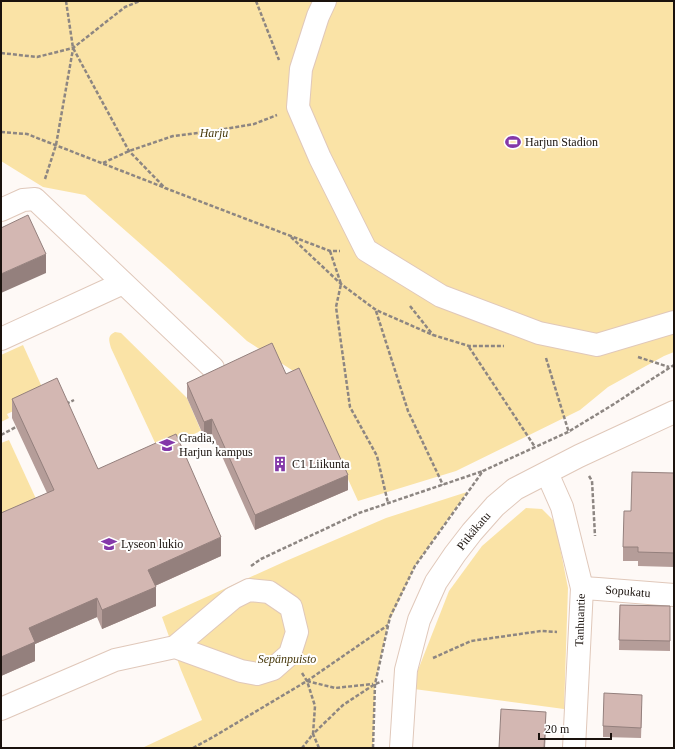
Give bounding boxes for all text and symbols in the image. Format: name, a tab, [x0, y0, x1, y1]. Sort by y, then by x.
park label: Harju	[199, 126, 228, 140]
sports icon: Harjun Stadion	[504, 133, 522, 151]
place label: Harjun Stadion	[525, 135, 598, 149]
place label: Gradia, Harjun kampus	[179, 431, 253, 459]
school or university icon: Gradia, Harjun kampus	[158, 436, 176, 454]
building icon: C1 Liikunta	[271, 455, 289, 473]
place label: C1 Liikunta	[292, 457, 350, 471]
street label: Pitkäkatu	[454, 509, 494, 553]
school or university icon: Lyseon lukio	[100, 535, 118, 553]
place label: Lyseon lukio	[121, 537, 183, 551]
street label: Sopukatu	[605, 583, 651, 600]
street label: Tanhuantie	[572, 593, 588, 647]
park label: Sepänpuisto	[258, 652, 316, 666]
scale bar	[539, 715, 611, 741]
text: 20 m	[545, 722, 570, 736]

